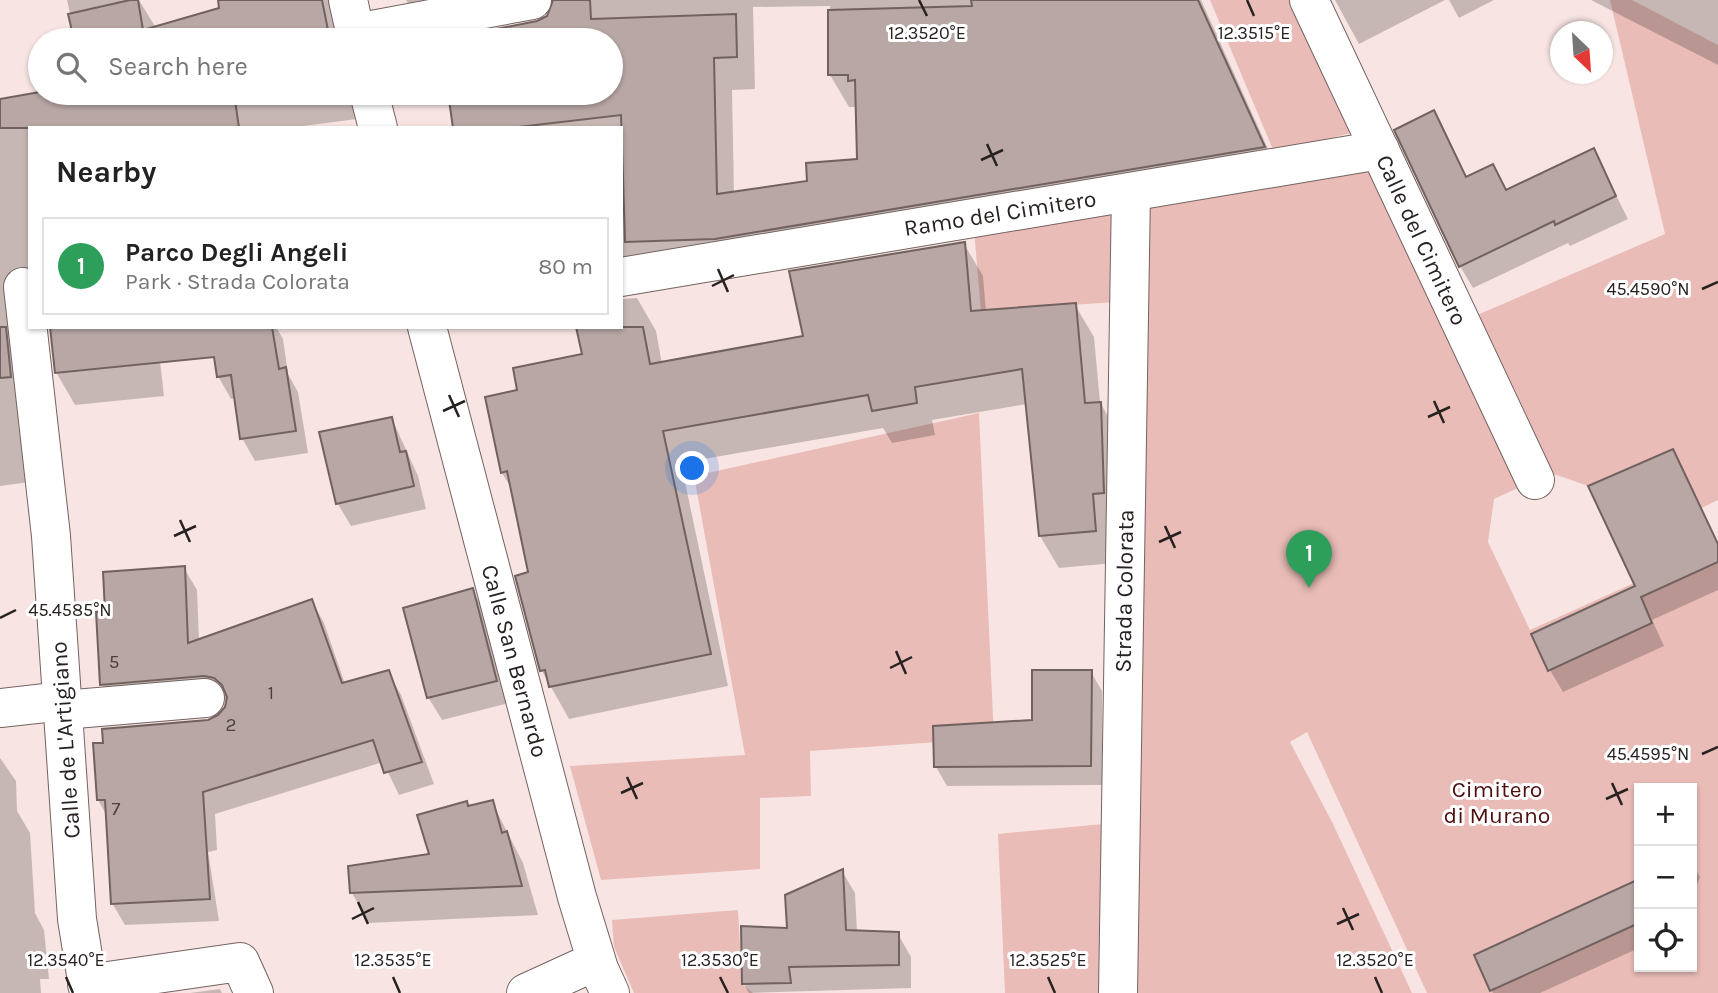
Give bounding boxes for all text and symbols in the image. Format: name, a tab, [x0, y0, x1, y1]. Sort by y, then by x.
north arrow	[1550, 21, 1613, 84]
text: 12.3520°E	[888, 22, 966, 44]
text: 12.3515°E	[1218, 22, 1290, 44]
search box	[28, 28, 623, 105]
icon: search	[52, 48, 90, 86]
text: Search here	[108, 51, 248, 82]
street label: Calle del Cimitero	[1370, 151, 1473, 330]
text: Nearby	[56, 154, 156, 190]
street label: Ramo del Cimitero	[902, 185, 1098, 242]
text: Parco Degli Angeli	[125, 237, 348, 268]
text: 1	[77, 253, 85, 280]
text: 80 m	[538, 253, 593, 280]
text: Park · Strada Colorata	[125, 268, 350, 295]
text: 45.4590°N	[1606, 278, 1690, 300]
your location	[675, 451, 709, 485]
street label: Strada Colorata	[1110, 509, 1139, 673]
pin: 1	[1286, 530, 1332, 588]
street label: Calle San Bernardo	[476, 562, 553, 760]
text: 45.4585°N	[28, 599, 112, 621]
street label: Calle de L'Artigiano	[45, 640, 86, 840]
house number: 5	[109, 651, 119, 673]
house number: 1	[268, 682, 274, 704]
house number: 2	[225, 714, 237, 736]
text: 45.4595°N	[1607, 743, 1689, 765]
park label: Cimitero di Murano	[1444, 776, 1550, 829]
map controls	[1634, 783, 1697, 972]
button: +	[1634, 783, 1697, 846]
house number: 7	[112, 798, 121, 820]
button: −	[1634, 846, 1697, 909]
button: locate	[1634, 909, 1697, 972]
text: 12.3540°E	[27, 949, 105, 971]
text: 12.3535°E	[354, 949, 432, 971]
text: 12.3530°E	[681, 949, 759, 971]
text: 12.3525°E	[1009, 949, 1087, 971]
text: 12.3520°E	[1336, 949, 1414, 971]

